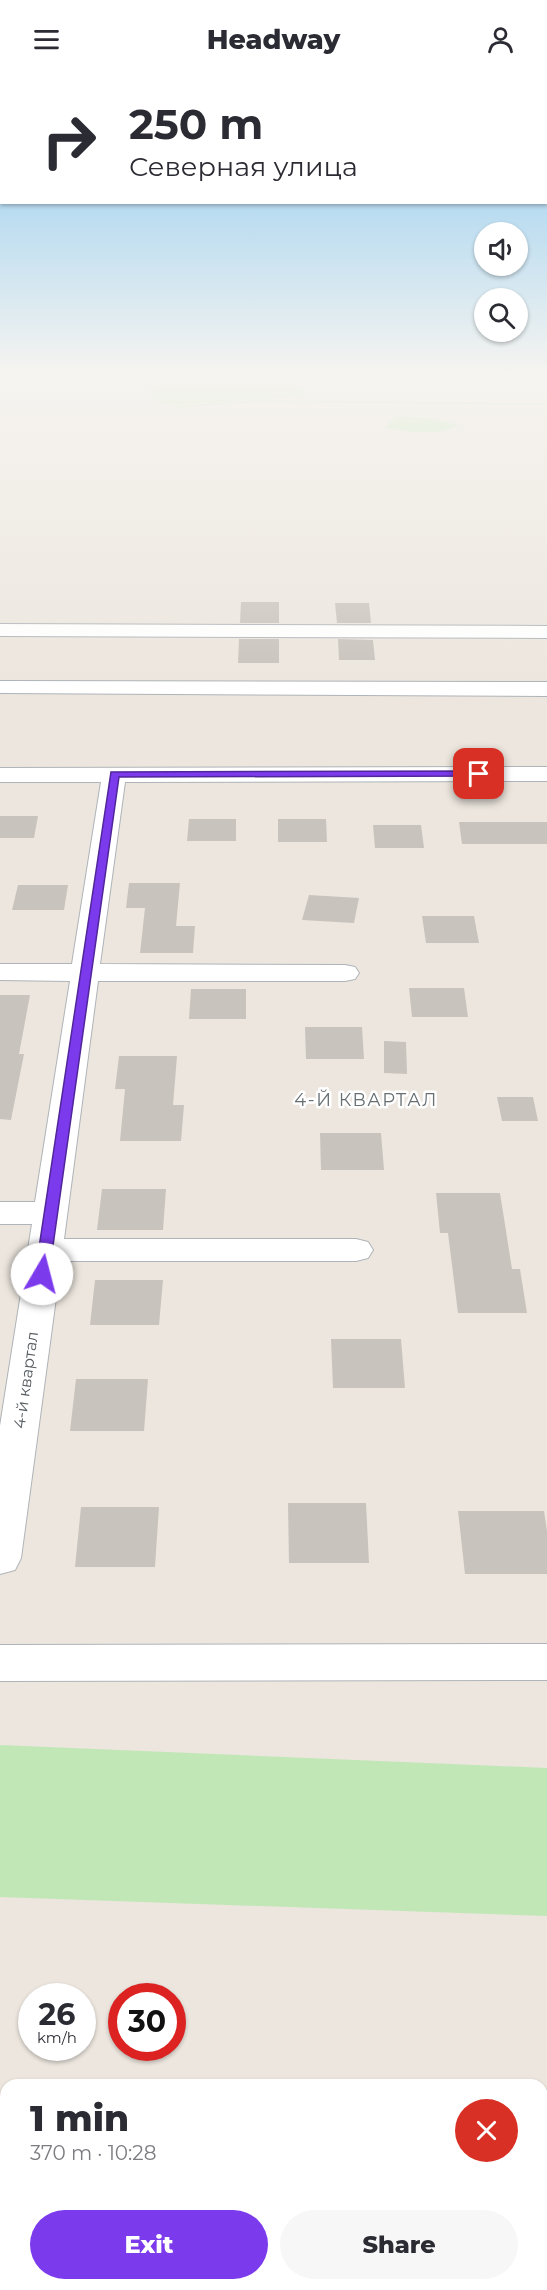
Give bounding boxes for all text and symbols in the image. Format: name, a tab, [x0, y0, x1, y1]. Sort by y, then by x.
icon: menu	[30, 23, 63, 56]
text: Headway	[207, 23, 340, 56]
icon: person	[484, 23, 517, 56]
text: 250 m	[129, 98, 263, 150]
icon: right	[30, 102, 108, 180]
text: Северная улица	[129, 150, 358, 183]
map controls	[474, 222, 528, 342]
button: sound	[474, 222, 528, 276]
button: search	[474, 288, 528, 342]
pin	[453, 748, 504, 799]
icon: arrive	[462, 757, 495, 790]
district label: 4-Й КВАРТАЛ	[294, 1089, 438, 1111]
position arrow	[10, 1242, 74, 1306]
street label: 4-й квартал	[10, 1330, 42, 1430]
speed limit sign: 30	[108, 1983, 186, 2061]
text: 26	[39, 1996, 75, 2033]
text: km/h	[37, 2028, 77, 2047]
text: 1 min	[30, 2096, 129, 2140]
button: close	[455, 2099, 518, 2162]
text: 370 m · 10:28	[30, 2141, 156, 2165]
button: Exit	[30, 2210, 268, 2279]
button: Share	[280, 2210, 518, 2279]

